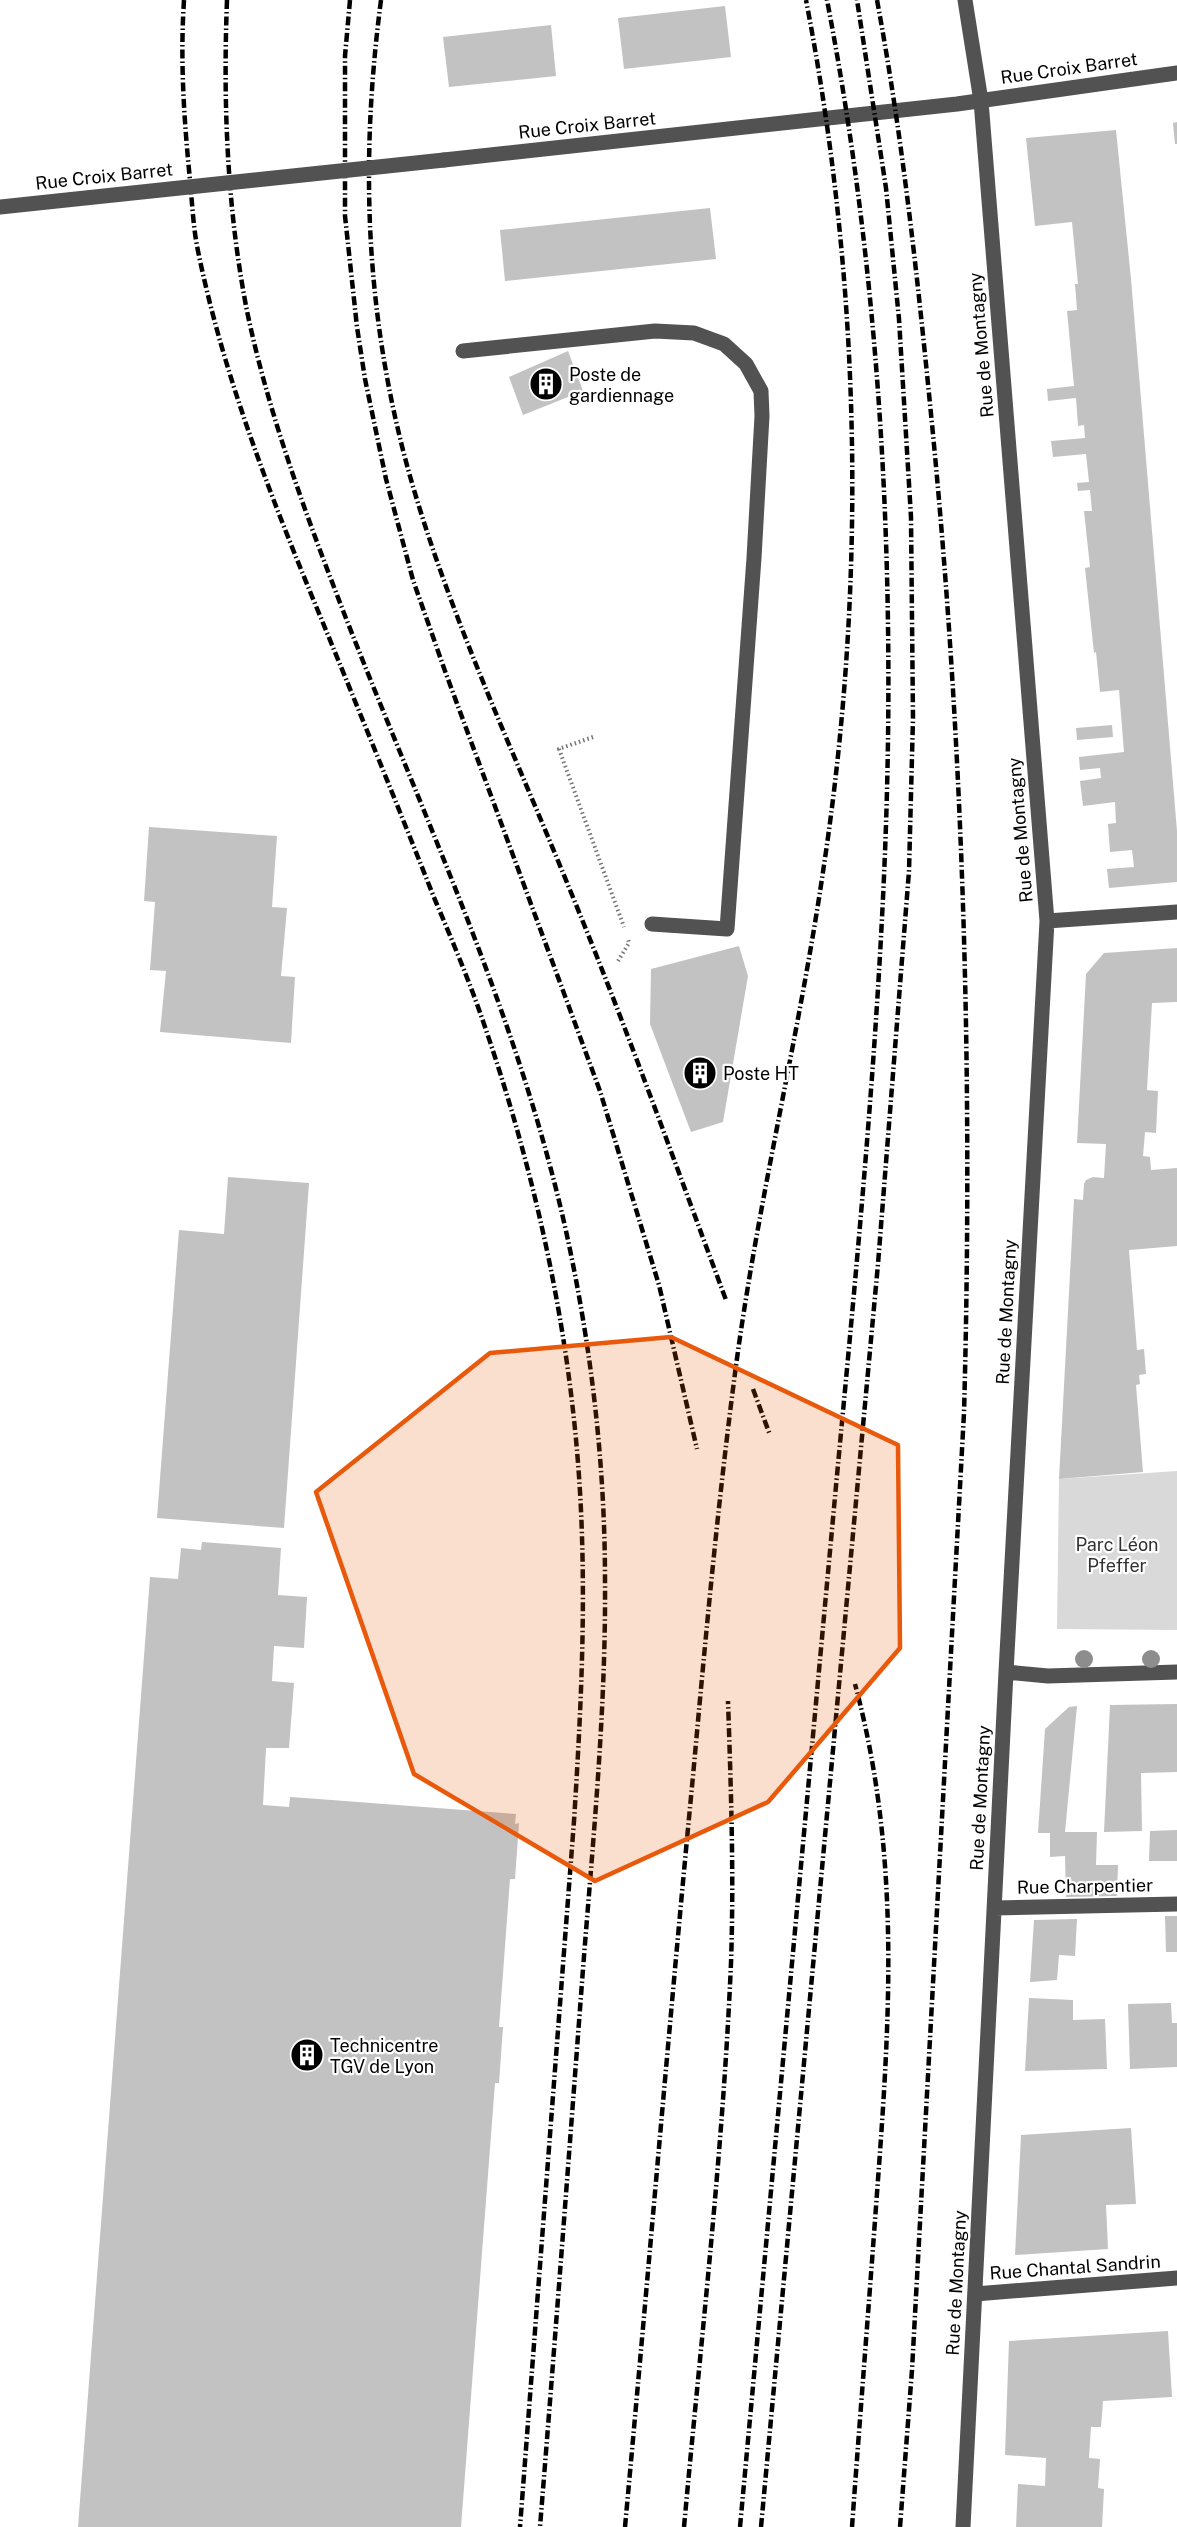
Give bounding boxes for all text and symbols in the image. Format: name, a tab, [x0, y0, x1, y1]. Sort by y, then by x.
street label: Rue Croix Barret	[999, 48, 1139, 88]
street label: Rue Croix Barret	[517, 107, 657, 143]
street label: Rue Croix Barret	[34, 158, 174, 194]
street label: Rue de Montagny	[964, 271, 998, 418]
place label: Poste de gardiennage	[569, 364, 674, 406]
building icon: Poste de gardiennage	[528, 366, 564, 402]
street label: Rue de Montagny	[1003, 756, 1037, 903]
building icon: Poste HT	[682, 1055, 718, 1091]
place label: Poste HT	[723, 1063, 799, 1084]
street label: Rue de Montagny	[992, 1238, 1020, 1385]
park label: Parc Léon Pfeffer	[1076, 1534, 1158, 1576]
street label: Rue de Montagny	[966, 1724, 994, 1871]
street label: Rue Charpentier	[1017, 1874, 1153, 1898]
place label: Technicentre TGV de Lyon	[330, 2035, 439, 2077]
building icon: Technicentre TGV de Lyon	[289, 2037, 325, 2073]
street label: Rue de Montagny	[942, 2209, 970, 2356]
street label: Rue Chantal Sandrin	[989, 2251, 1161, 2283]

